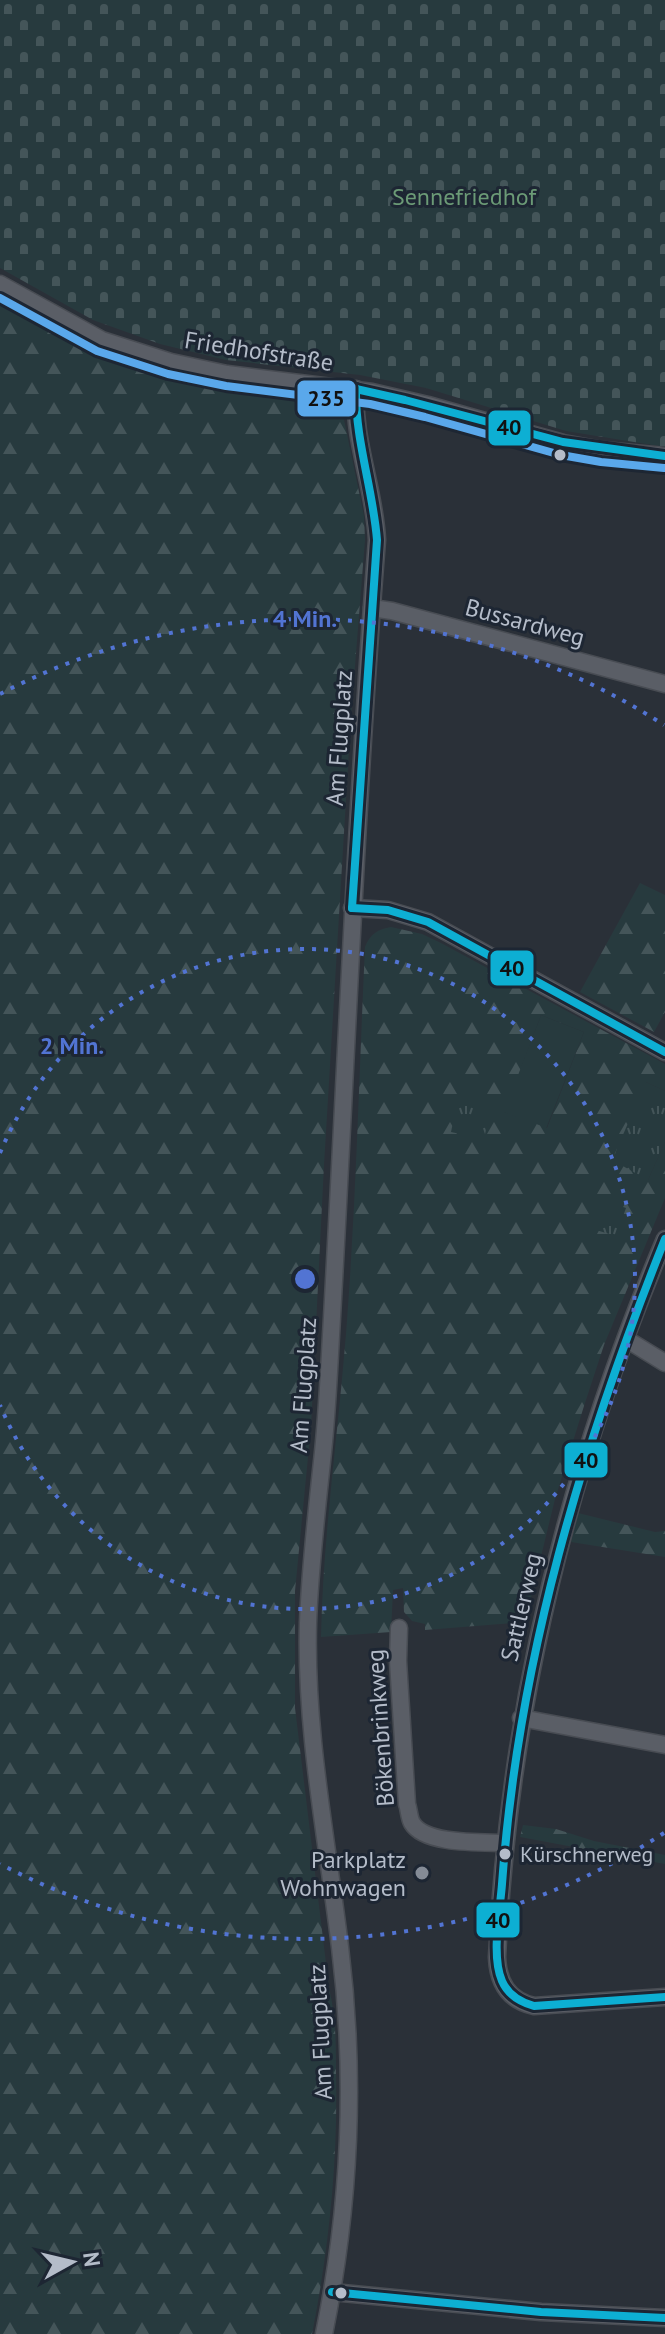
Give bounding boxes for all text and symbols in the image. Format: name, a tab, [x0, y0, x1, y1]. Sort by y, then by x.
park label: Sennefriedhof	[392, 181, 537, 212]
street label: Friedhofstraße	[182, 324, 336, 378]
line badge: 235	[296, 379, 357, 418]
text: 235	[307, 384, 345, 412]
line badge: 40	[487, 409, 532, 447]
text: 40	[497, 413, 521, 441]
unlabelled marker	[552, 447, 568, 463]
street label: Bussardweg	[462, 591, 588, 653]
text: 4 Min.	[273, 603, 337, 634]
street label: Am Flugplatz	[319, 669, 359, 807]
line badge: 40	[489, 949, 535, 987]
text: 40	[500, 954, 524, 982]
text: 2 Min.	[40, 1030, 104, 1061]
centre of rings	[291, 1265, 319, 1293]
street label: Am Flugplatz	[283, 1316, 323, 1454]
line badge: 40	[563, 1441, 609, 1479]
text: 40	[574, 1446, 598, 1474]
street label: Sattlerweg	[493, 1550, 549, 1664]
street label: Bökenbrinkweg	[359, 1648, 401, 1808]
place label: Kürschnerweg	[520, 1840, 653, 1868]
place label: Parkplatz Wohnwagen	[280, 1844, 406, 1903]
marker: Kürschnerweg	[497, 1846, 513, 1862]
marker: Parkplatz Wohnwagen	[413, 1864, 431, 1882]
line badge: 40	[475, 1901, 521, 1939]
text: 40	[486, 1906, 510, 1934]
street label: Am Flugplatz	[301, 1963, 339, 2101]
north arrow	[32, 2222, 112, 2302]
text: N	[77, 2250, 107, 2268]
unlabelled marker	[333, 2285, 349, 2301]

